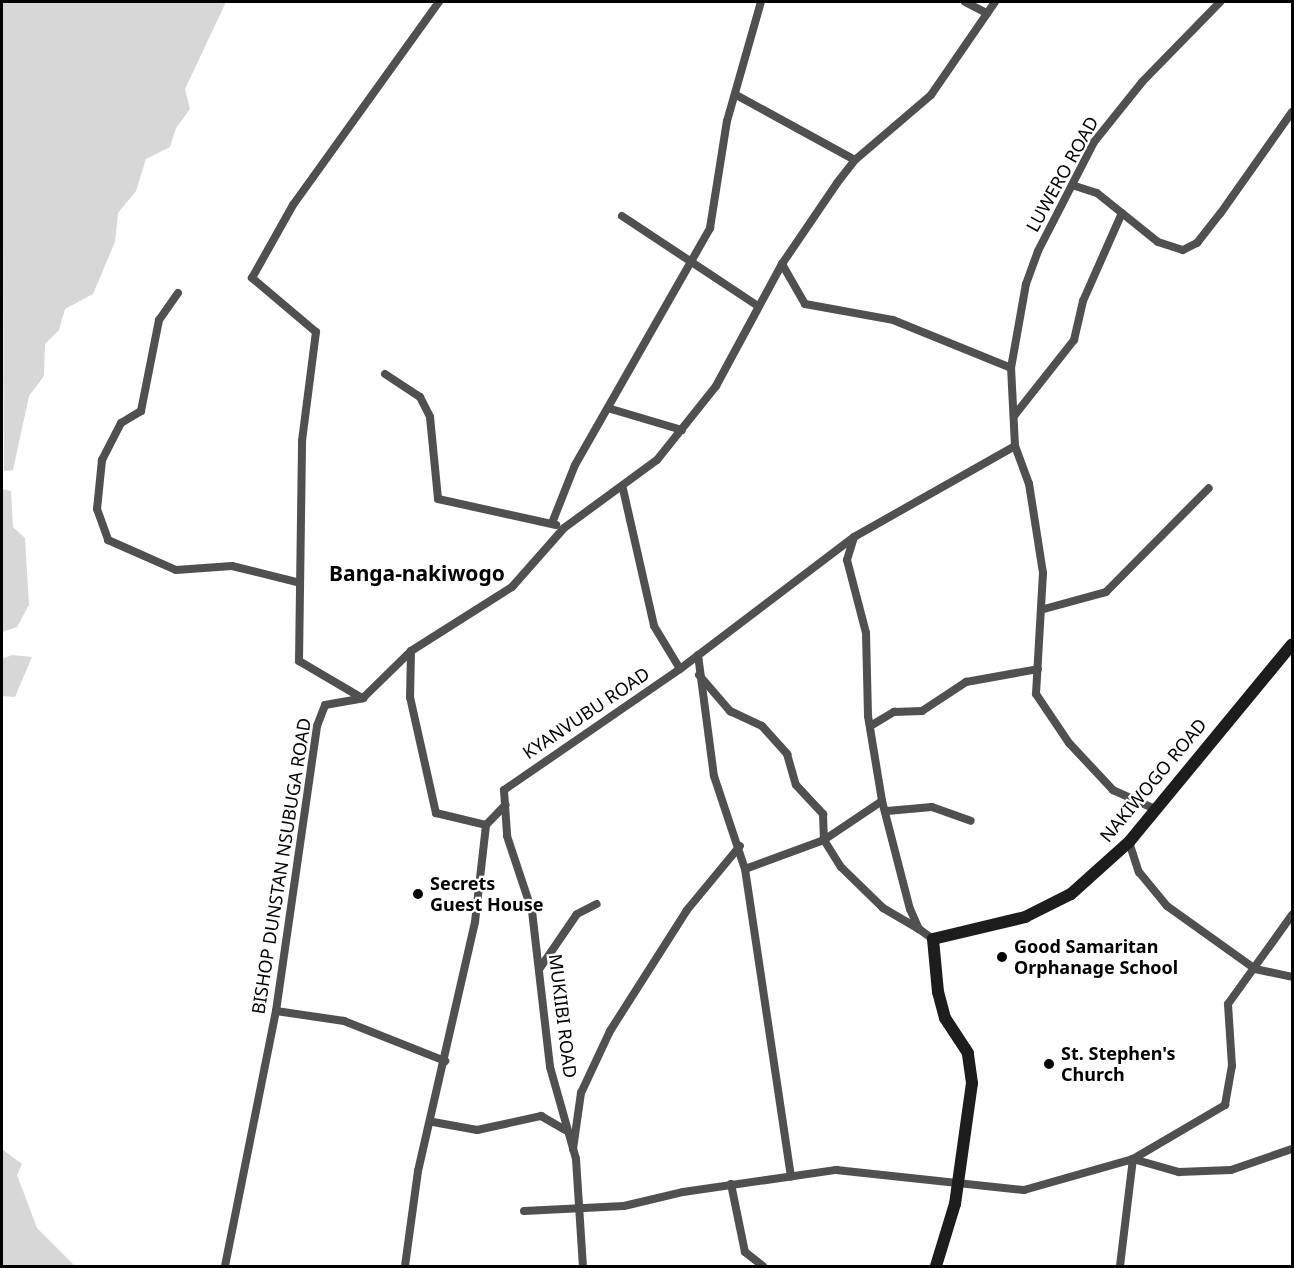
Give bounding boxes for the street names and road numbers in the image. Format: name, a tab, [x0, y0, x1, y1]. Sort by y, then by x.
street label: LUWERO ROAD	[1021, 113, 1103, 235]
street label: KYANVUBU ROAD	[518, 663, 654, 763]
street label: NAKIWOGO ROAD	[1095, 714, 1211, 846]
street label: BISHOP DUNSTAN NSUBUGA ROAD	[247, 716, 315, 1016]
street label: MUKIIBI ROAD	[545, 953, 581, 1079]

